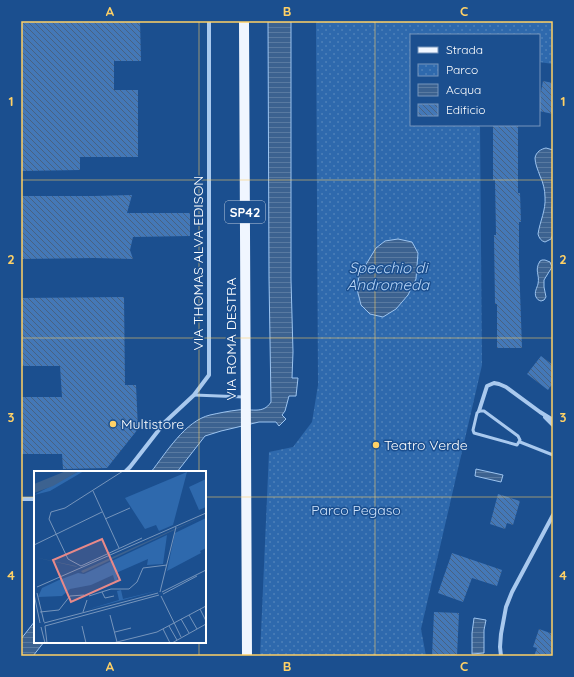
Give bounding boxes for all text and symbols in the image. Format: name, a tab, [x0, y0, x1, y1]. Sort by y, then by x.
text: A	[106, 3, 115, 19]
text: B	[283, 3, 291, 19]
text: C	[460, 3, 468, 19]
legend	[410, 34, 540, 126]
text: Strada	[446, 42, 483, 57]
text: Parco	[446, 62, 478, 77]
text: Acqua	[446, 82, 481, 97]
text: 1	[8, 93, 14, 109]
text: 1	[560, 93, 566, 109]
text: Edificio	[446, 102, 486, 117]
street label: VIA THOMAS ALVA EDISON	[189, 175, 207, 351]
road number: SP42	[225, 201, 265, 223]
text: 2	[7, 251, 15, 267]
text: 2	[559, 251, 567, 267]
water label: Specchio di Andromeda	[347, 258, 430, 294]
street label: VIA ROMA DESTRA	[222, 278, 240, 400]
text: 3	[8, 409, 15, 425]
text: 3	[560, 409, 567, 425]
place label: Multistore	[121, 415, 184, 433]
marker: Multistore	[108, 419, 118, 429]
place label: Teatro Verde	[384, 436, 468, 454]
marker: Teatro Verde	[371, 440, 381, 450]
inset map	[34, 471, 206, 643]
park label: Parco Pegaso	[311, 501, 401, 519]
text: 4	[7, 567, 15, 583]
text: 4	[559, 567, 567, 583]
text: A	[106, 658, 115, 674]
text: B	[283, 658, 291, 674]
text: C	[460, 658, 468, 674]

